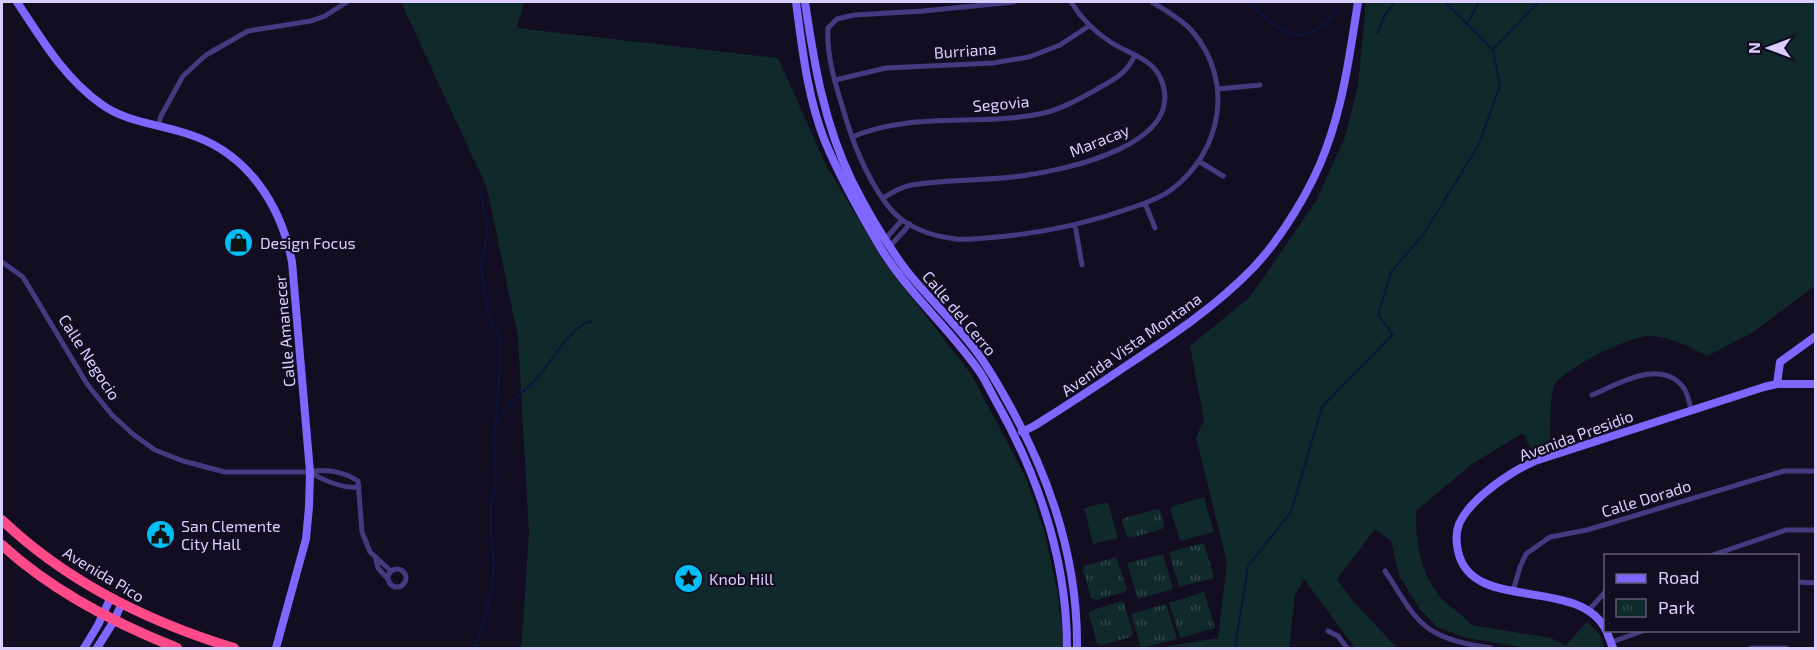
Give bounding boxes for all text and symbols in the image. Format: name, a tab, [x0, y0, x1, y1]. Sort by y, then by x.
north arrow	[1739, 18, 1799, 78]
street label: Burriana	[933, 38, 997, 62]
text: N	[1744, 42, 1763, 54]
street label: Segovia	[972, 91, 1030, 115]
street label: Maracay	[1066, 119, 1132, 161]
shop icon: Design Focus	[223, 226, 255, 258]
place label: Design Focus	[260, 233, 356, 252]
street label: Calle del Cerro	[919, 267, 1001, 359]
street label: Calle Amanecer	[270, 274, 298, 388]
street label: Avenida Vista Montana	[1057, 288, 1205, 400]
street label: Calle Negocio	[55, 311, 125, 403]
street label: Avenida Presidio	[1516, 406, 1636, 464]
street label: Calle Dorado	[1599, 475, 1693, 521]
place label: San Clemente City Hall	[181, 516, 281, 553]
public building icon: San Clemente City Hall	[144, 518, 176, 550]
street label: Avenida Pico	[60, 542, 148, 606]
legend	[1604, 554, 1799, 632]
place icon: Knob Hill	[672, 562, 704, 594]
text: Road	[1658, 566, 1699, 588]
place label: Knob Hill	[709, 569, 774, 588]
text: Park	[1658, 596, 1695, 618]

